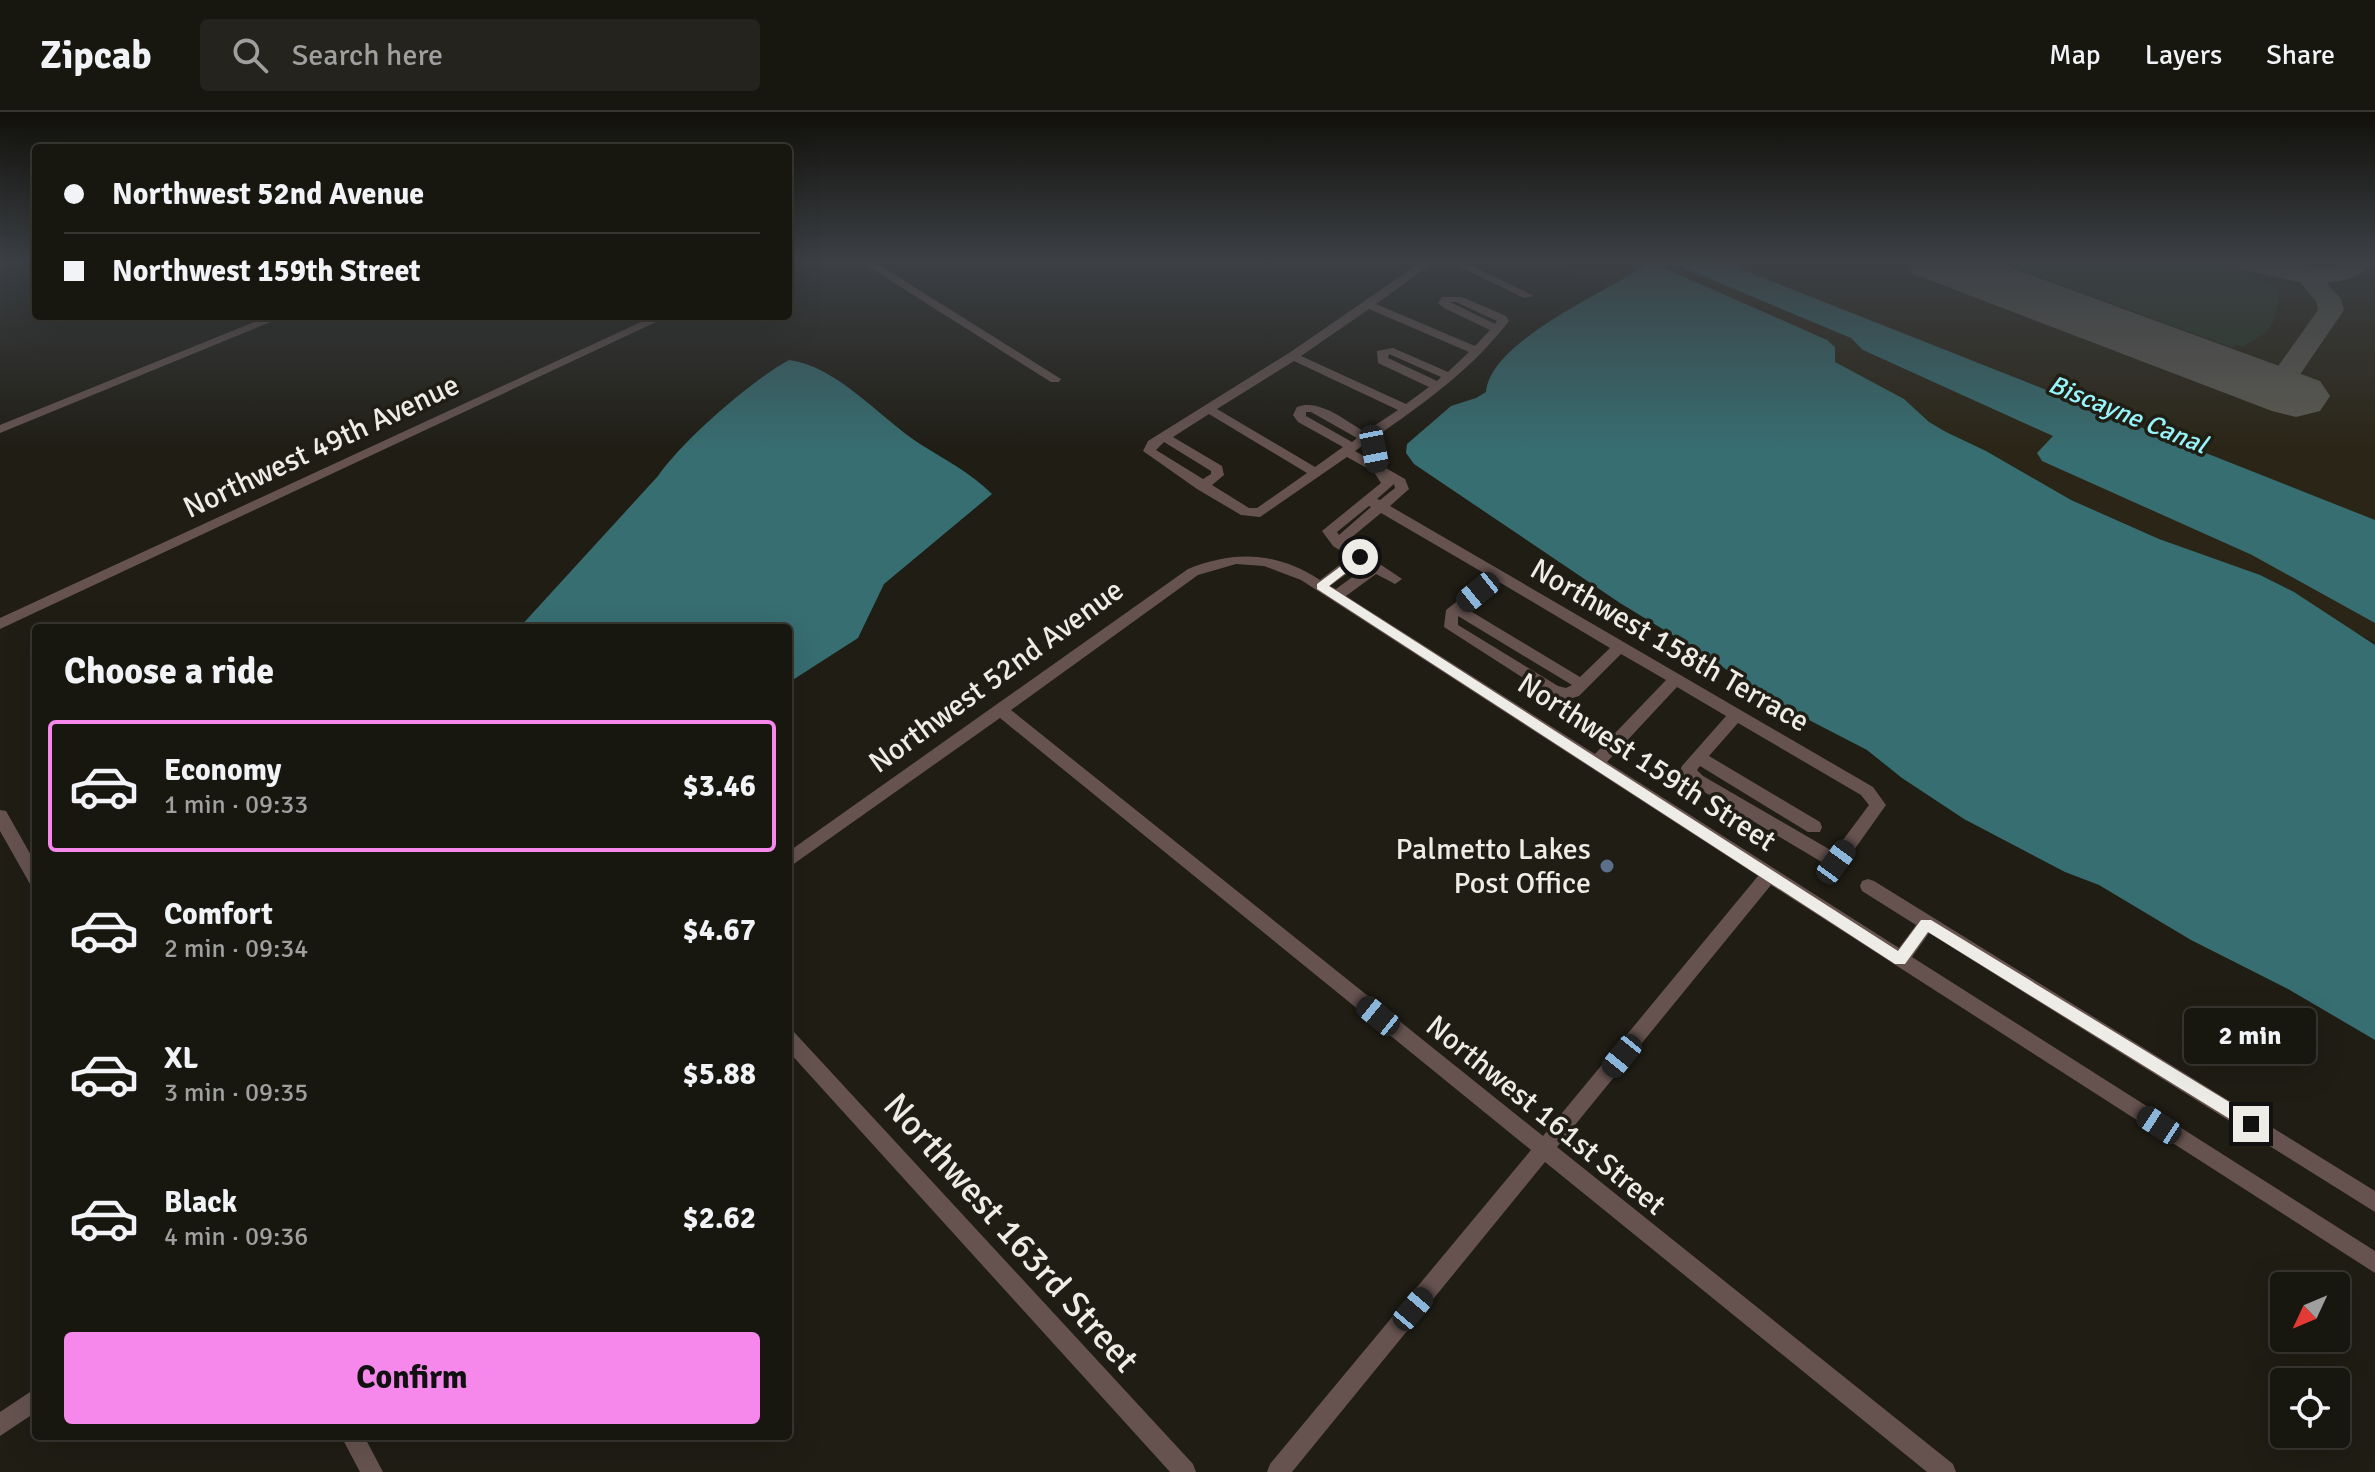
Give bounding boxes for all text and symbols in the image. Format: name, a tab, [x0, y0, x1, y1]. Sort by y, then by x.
search box	[200, 19, 760, 91]
text: Zipcab	[40, 32, 152, 79]
icon: search	[228, 33, 272, 77]
text: Search here	[292, 37, 443, 74]
text: Map	[2049, 38, 2101, 72]
text: Layers	[2145, 38, 2222, 72]
text: Share	[2266, 38, 2335, 72]
text: Northwest 52nd Avenue	[112, 176, 424, 213]
text: Northwest 159th Street	[112, 253, 421, 290]
street label: Northwest 49th Avenue	[177, 366, 465, 527]
water label: Biscayne Canal	[2044, 369, 2214, 462]
car	[1358, 423, 1390, 475]
route start	[1342, 539, 1378, 575]
street label: Northwest 158th Terrace	[1524, 550, 1816, 740]
car	[1452, 568, 1504, 616]
street label: Northwest 52nd Avenue	[862, 572, 1131, 781]
text: Choose a ride	[64, 649, 274, 694]
street label: Northwest 159th Street	[1511, 665, 1783, 860]
icon: car	[68, 750, 140, 822]
text: Economy	[164, 752, 281, 789]
text: $3.46	[683, 768, 756, 805]
text: 1 min · 09:33	[164, 789, 308, 821]
place label: Palmetto Lakes Post Office	[1396, 831, 1591, 902]
car	[1812, 836, 1860, 888]
marker: Palmetto Lakes Post Office	[1598, 857, 1616, 875]
icon: car	[68, 894, 140, 966]
text: Comfort	[164, 896, 273, 933]
text: $4.67	[683, 912, 756, 949]
text: 2 min · 09:34	[164, 933, 308, 965]
car	[1352, 992, 1404, 1040]
street label: Northwest 161st Street	[1418, 1007, 1673, 1223]
callout: 2 min	[2185, 1008, 2317, 1064]
text: 2 min	[2219, 1020, 2281, 1052]
car	[1598, 1030, 1646, 1082]
icon: car	[68, 1038, 140, 1110]
text: XL	[164, 1040, 198, 1077]
text: $5.88	[683, 1056, 756, 1093]
text: 3 min · 09:35	[164, 1077, 308, 1109]
street label: Northwest 163rd Street	[873, 1084, 1148, 1382]
car	[2132, 1102, 2186, 1148]
route end	[2233, 1106, 2269, 1142]
icon: car	[68, 1182, 140, 1254]
text: Black	[164, 1184, 237, 1221]
text: $2.62	[683, 1200, 756, 1237]
text: 4 min · 09:36	[164, 1221, 308, 1253]
north arrow	[2270, 1272, 2350, 1352]
map controls	[2270, 1272, 2350, 1448]
car	[1388, 1283, 1438, 1335]
button: Confirm	[64, 1332, 760, 1424]
button: locate	[2270, 1368, 2350, 1448]

